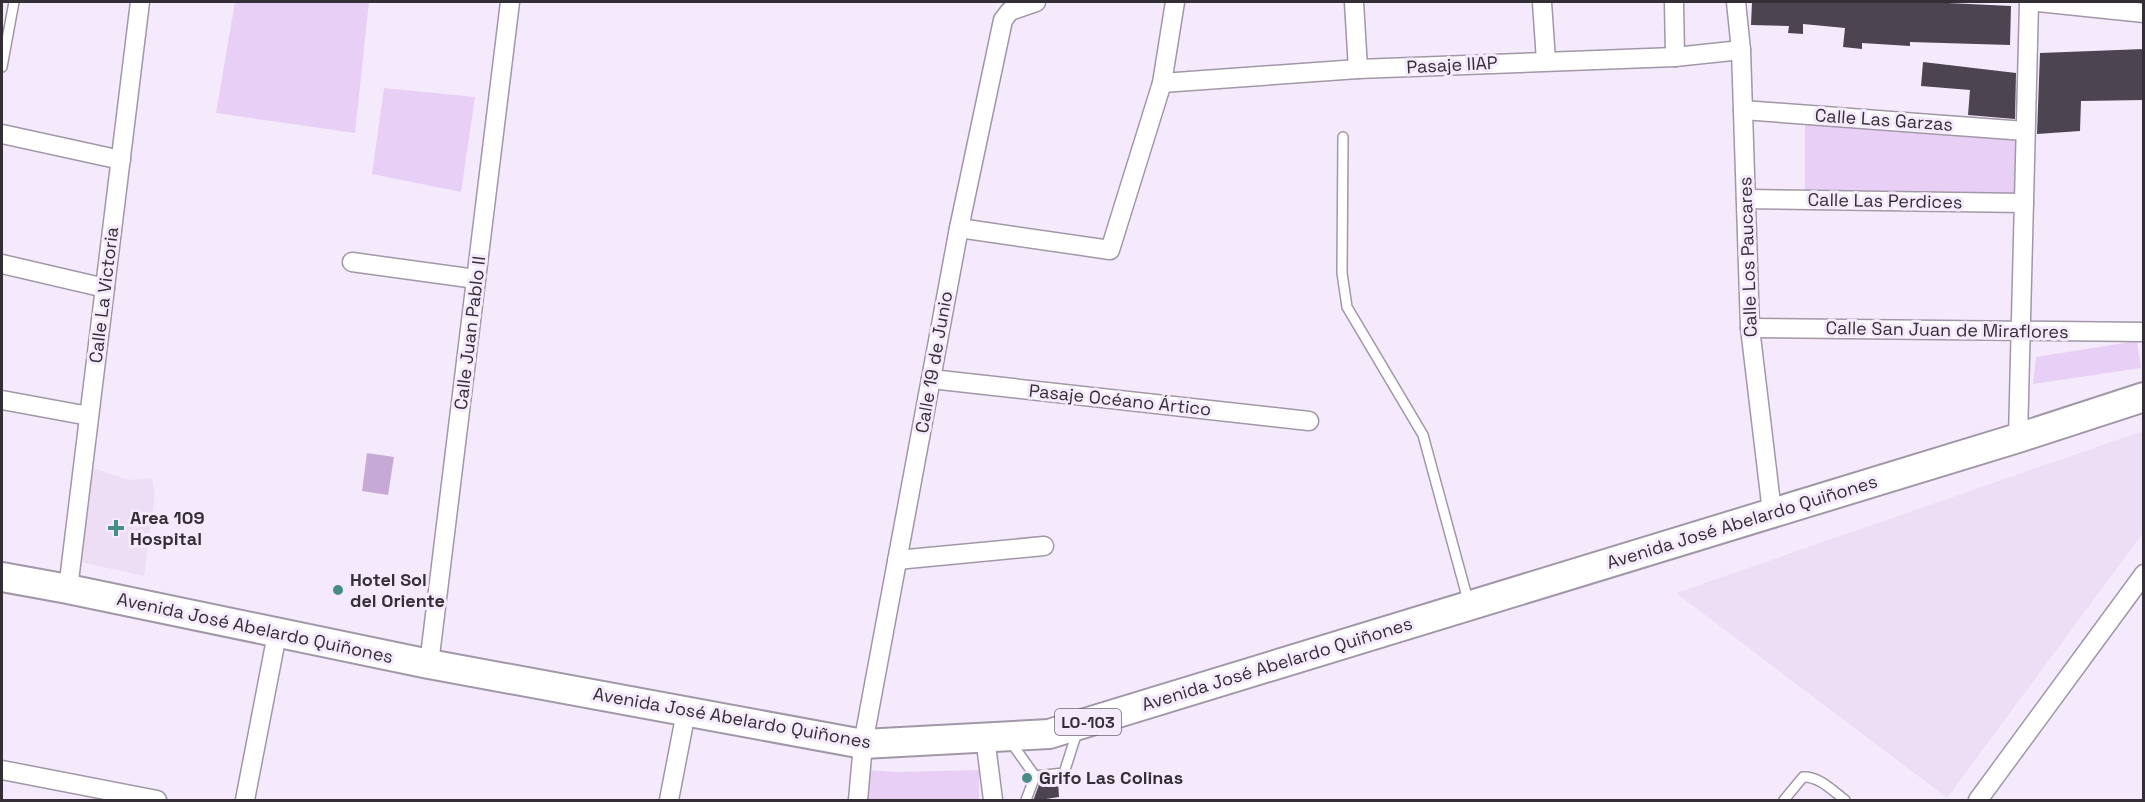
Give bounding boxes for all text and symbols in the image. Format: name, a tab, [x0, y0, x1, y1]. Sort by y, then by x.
street label: Pasaje IIAP	[1406, 51, 1498, 78]
street label: Calle Las Garzas	[1814, 103, 1954, 136]
street label: Calle Los Paucares	[1733, 176, 1762, 338]
street label: Calle Las Perdices	[1807, 188, 1963, 213]
street label: Calle La Victoria	[84, 225, 123, 364]
street label: Calle Juan Pablo II	[449, 255, 490, 411]
street label: Calle 19 de Junio	[910, 289, 957, 435]
street label: Calle San Juan de Miraflores	[1825, 316, 2069, 343]
street label: Pasaje Océano Ártico	[1028, 378, 1212, 421]
street label: Avenida José Abelardo Quiñones	[1604, 469, 1880, 574]
place label: Area 109 Hospital	[130, 506, 205, 550]
marker: Area 109 Hospital	[107, 519, 125, 537]
place label: Hotel Sol del Oriente	[350, 568, 445, 612]
marker: Hotel Sol del Oriente	[331, 583, 345, 597]
street label: Avenida José Abelardo Quiñones	[115, 587, 395, 668]
street label: Avenida José Abelardo Quiñones	[1139, 611, 1415, 716]
street label: Avenida José Abelardo Quiñones	[591, 682, 873, 753]
road number: LO-103	[1055, 709, 1121, 735]
place label: Grifo Las Colinas	[1039, 766, 1183, 789]
marker: Grifo Las Colinas	[1020, 771, 1034, 785]

